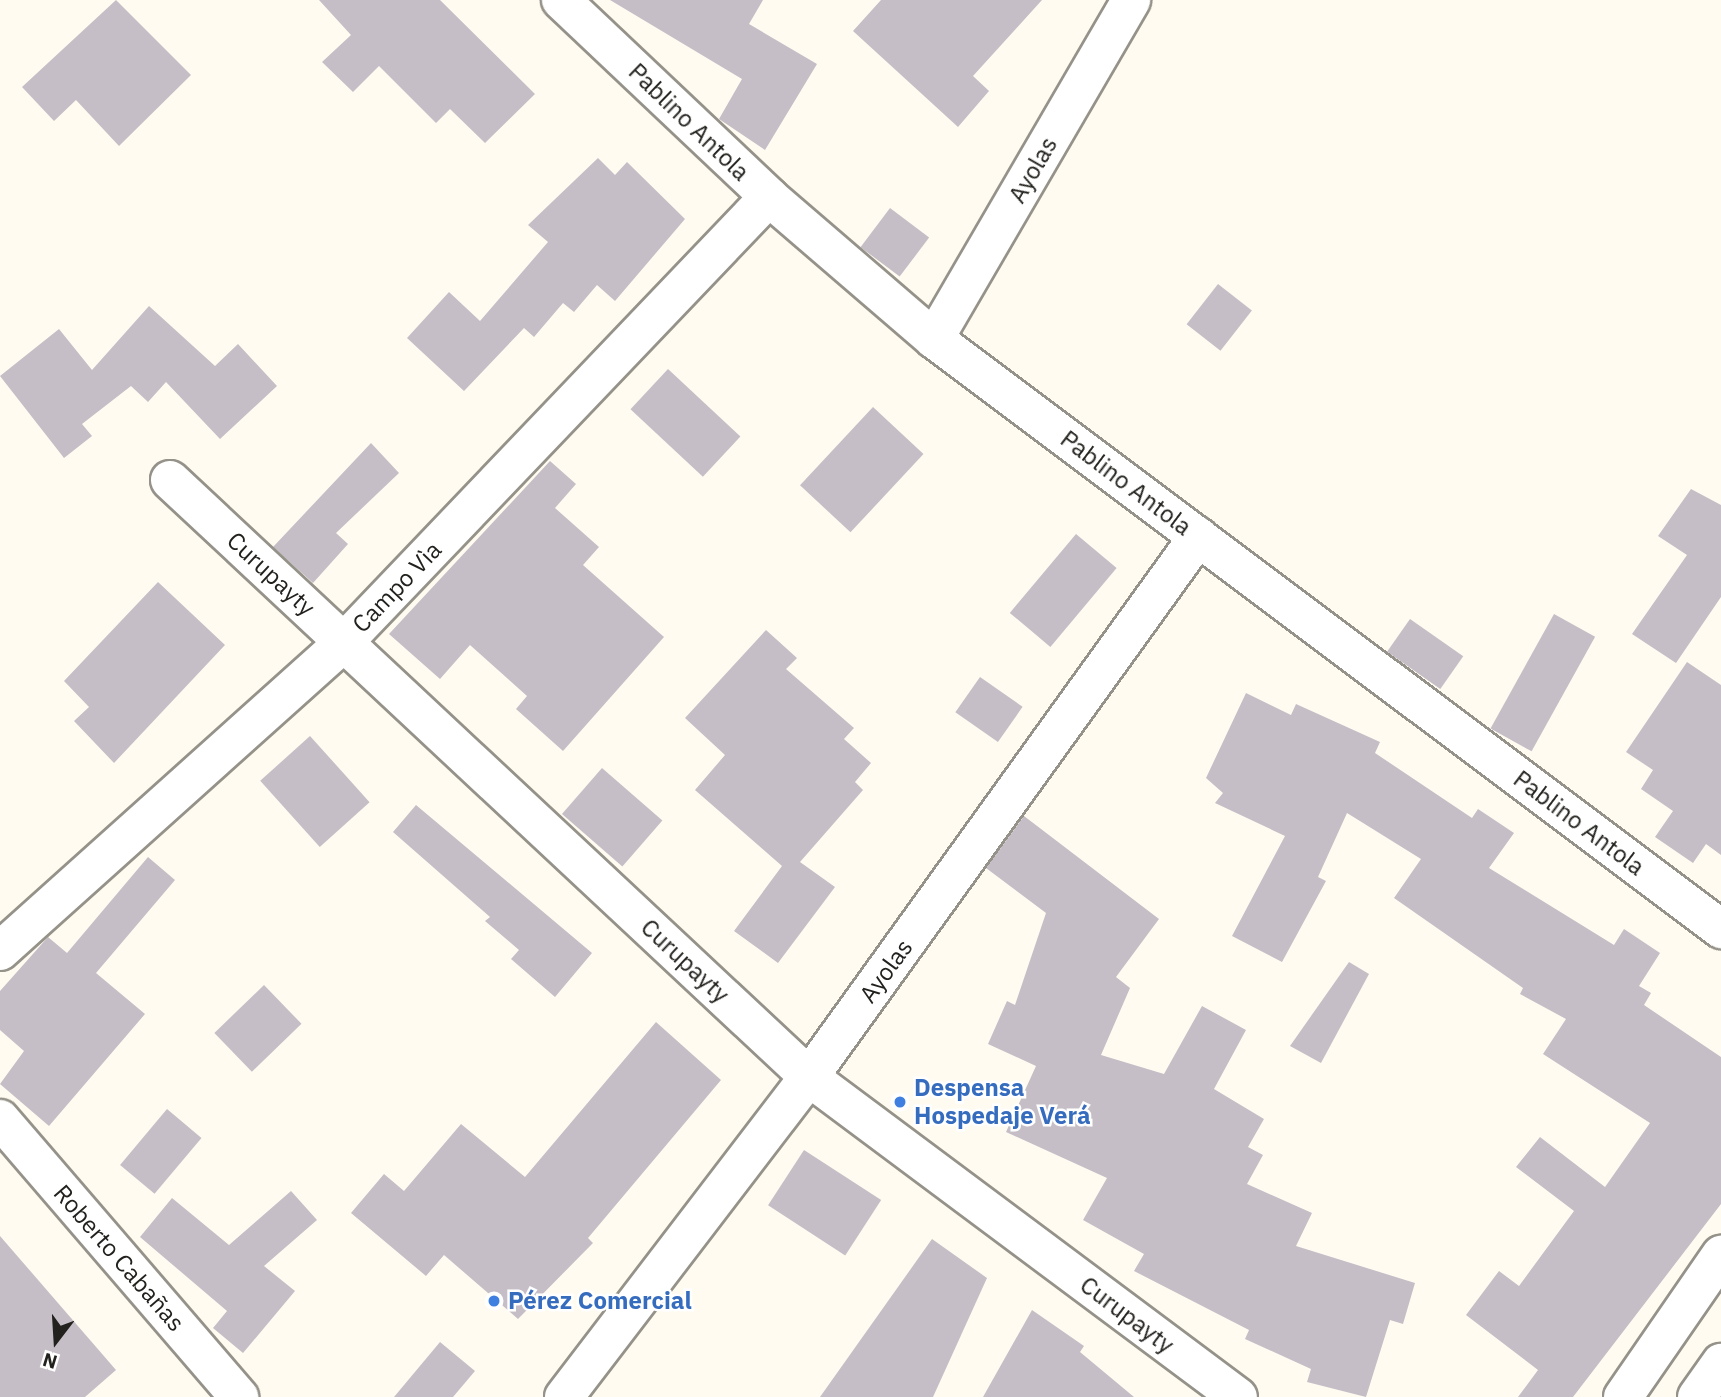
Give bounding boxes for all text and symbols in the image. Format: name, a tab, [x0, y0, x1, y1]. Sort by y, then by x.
street label: Pablino Antola	[623, 57, 755, 187]
street label: Ayolas	[1003, 132, 1063, 208]
street label: Pablino Antola	[1055, 424, 1197, 542]
street label: Curupayty	[221, 526, 321, 622]
street label: Campo Vìa	[347, 536, 447, 638]
street label: Pablino Antola	[1508, 764, 1650, 882]
street label: Curupayty	[635, 913, 735, 1009]
street label: Ayolas	[853, 934, 919, 1008]
place label: Despensa Hospedaje Verá	[914, 1074, 1091, 1130]
marker: Despensa Hospedaje Verá	[892, 1094, 908, 1110]
street label: Roberto Cabañas	[48, 1179, 190, 1337]
street label: Curupayty	[1074, 1270, 1180, 1360]
place label: Pérez Comercial	[508, 1287, 692, 1315]
marker: Pérez Comercial	[486, 1293, 502, 1309]
north arrow	[21, 1306, 91, 1376]
text: N	[40, 1348, 60, 1375]

